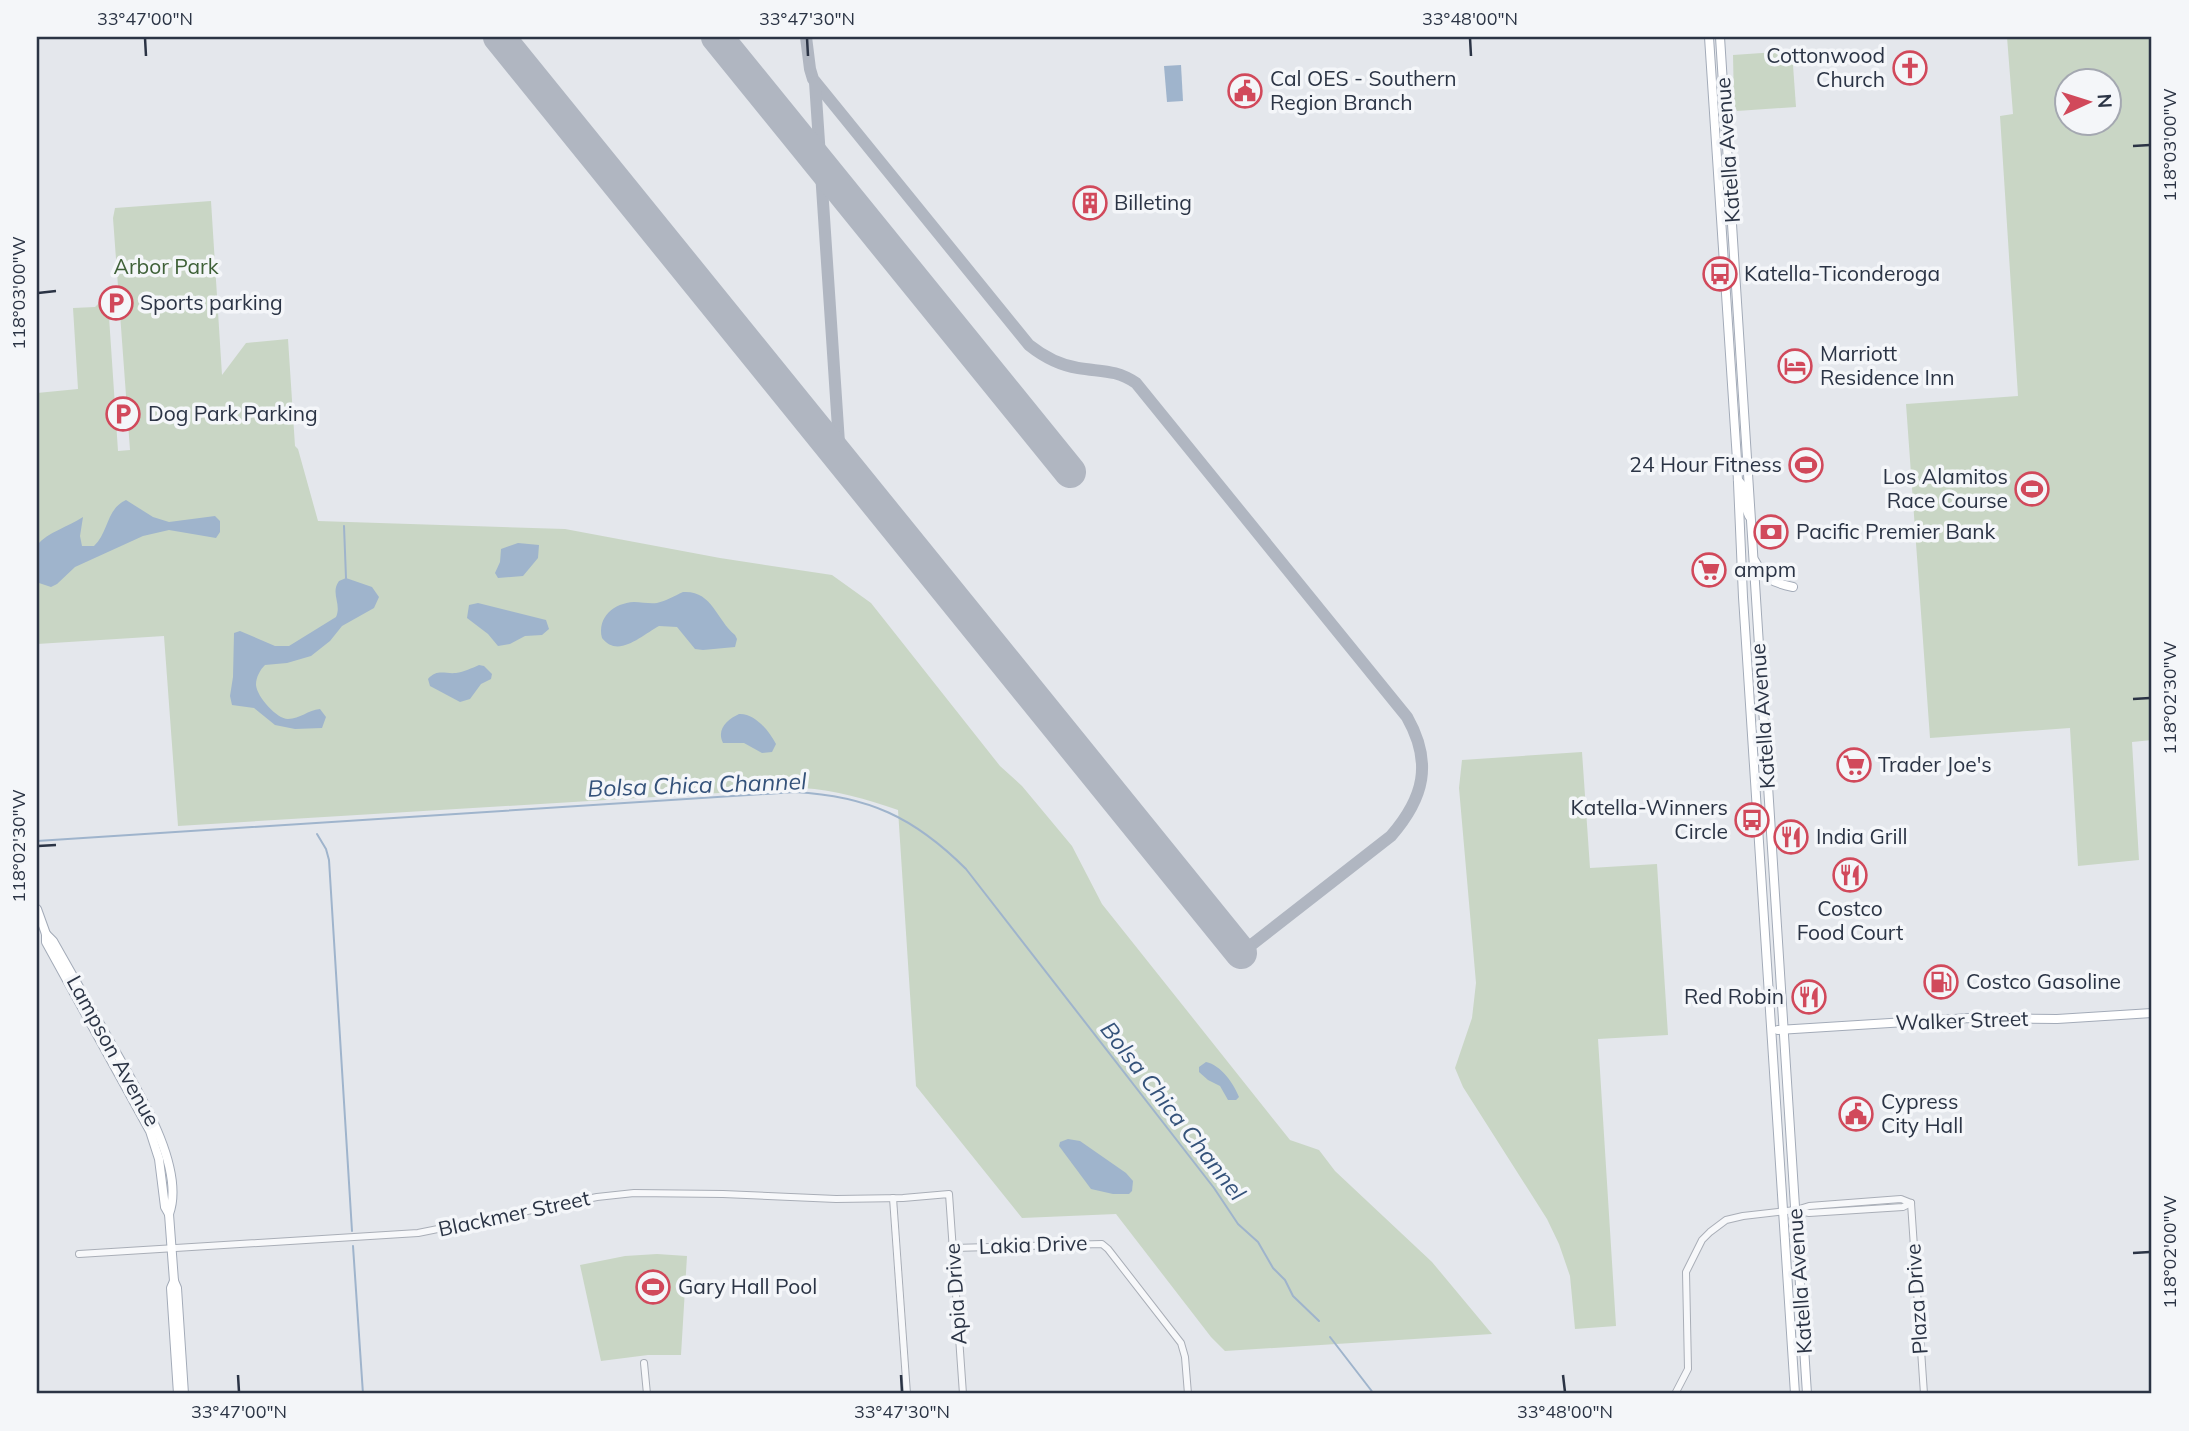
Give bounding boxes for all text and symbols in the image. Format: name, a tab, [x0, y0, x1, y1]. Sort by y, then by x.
text: 33°47'00"N	[97, 7, 193, 30]
text: 33°47'30"N	[759, 7, 855, 30]
text: 33°48'00"N	[1422, 7, 1518, 30]
place label: Cottonwood Church	[1766, 42, 1885, 92]
church icon: Cottonwood Church	[1891, 49, 1929, 87]
place label: Cal OES - Southern Region Branch	[1270, 65, 1457, 115]
north arrow	[2052, 66, 2122, 136]
public building icon: Cal OES - Southern Region Branch	[1226, 72, 1264, 110]
street label: Katella Avenue	[1709, 76, 1745, 224]
text: 118°03'00"W	[2158, 88, 2181, 202]
text: N	[2092, 93, 2117, 109]
building icon: Billeting	[1071, 184, 1109, 222]
place label: Billeting	[1114, 189, 1192, 215]
text: 118°03'00"W	[7, 236, 30, 350]
park label: Arbor Park	[114, 253, 219, 279]
bus stop icon: Katella-Ticonderoga	[1701, 255, 1739, 293]
place label: Katella-Ticonderoga	[1744, 260, 1940, 286]
parking icon: Sports parking	[97, 284, 135, 322]
place label: Sports parking	[140, 289, 283, 315]
place label: Marriott Residence Inn	[1820, 340, 1955, 390]
hotel icon: Marriott Residence Inn	[1776, 347, 1814, 385]
parking icon: Dog Park Parking	[104, 395, 142, 433]
place label: Dog Park Parking	[148, 400, 318, 426]
sports icon: 24 Hour Fitness	[1787, 446, 1825, 484]
place label: 24 Hour Fitness	[1629, 451, 1782, 477]
place label: Los Alamitos Race Course	[1883, 463, 2008, 513]
sports icon: Los Alamitos Race Course	[2013, 470, 2051, 508]
bank icon: Pacific Premier Bank	[1752, 513, 1790, 551]
place label: Pacific Premier Bank	[1796, 518, 1996, 544]
supermarket icon: ampm	[1690, 551, 1728, 589]
place label: ampm	[1734, 556, 1796, 582]
text: 118°02'30"W	[2158, 641, 2181, 755]
street label: Katella Avenue	[1744, 642, 1780, 790]
supermarket icon: Trader Joe's	[1835, 746, 1873, 784]
place label: Trader Joe's	[1878, 751, 1992, 777]
water label: Bolsa Chica Channel	[587, 766, 808, 803]
text: 118°02'30"W	[7, 789, 30, 903]
place label: Katella-Winners Circle	[1571, 794, 1728, 844]
bus stop icon: Katella-Winners Circle	[1733, 801, 1771, 839]
restaurant icon: India Grill	[1772, 818, 1810, 856]
place label: India Grill	[1816, 823, 1907, 849]
restaurant icon: Costco Food Court	[1831, 856, 1869, 894]
place label: Costco Food Court	[1797, 895, 1903, 945]
fuel station icon: Costco Gasoline	[1922, 963, 1960, 1001]
place label: Costco Gasoline	[1966, 968, 2121, 994]
street label: Lampson Avenue	[62, 971, 166, 1130]
restaurant icon: Red Robin	[1790, 978, 1828, 1016]
place label: Red Robin	[1684, 983, 1784, 1009]
street label: Walker Street	[1895, 1005, 2029, 1035]
water label: Bolsa Chica Channel	[1094, 1015, 1253, 1206]
place label: Cypress City Hall	[1881, 1088, 1963, 1138]
public building icon: Cypress City Hall	[1837, 1095, 1875, 1133]
street label: Blackmer Street	[436, 1184, 592, 1242]
text: 118°02'00"W	[2158, 1195, 2181, 1309]
street label: Katella Avenue	[1781, 1207, 1817, 1355]
street label: Lakia Drive	[978, 1229, 1088, 1259]
street label: Apia Drive	[938, 1242, 972, 1346]
street label: Plaza Drive	[1899, 1243, 1933, 1355]
sports icon: Gary Hall Pool	[634, 1268, 672, 1306]
place label: Gary Hall Pool	[678, 1273, 817, 1299]
text: 33°47'00"N	[191, 1400, 287, 1423]
text: 33°47'30"N	[854, 1400, 950, 1423]
text: 33°48'00"N	[1517, 1400, 1613, 1423]

